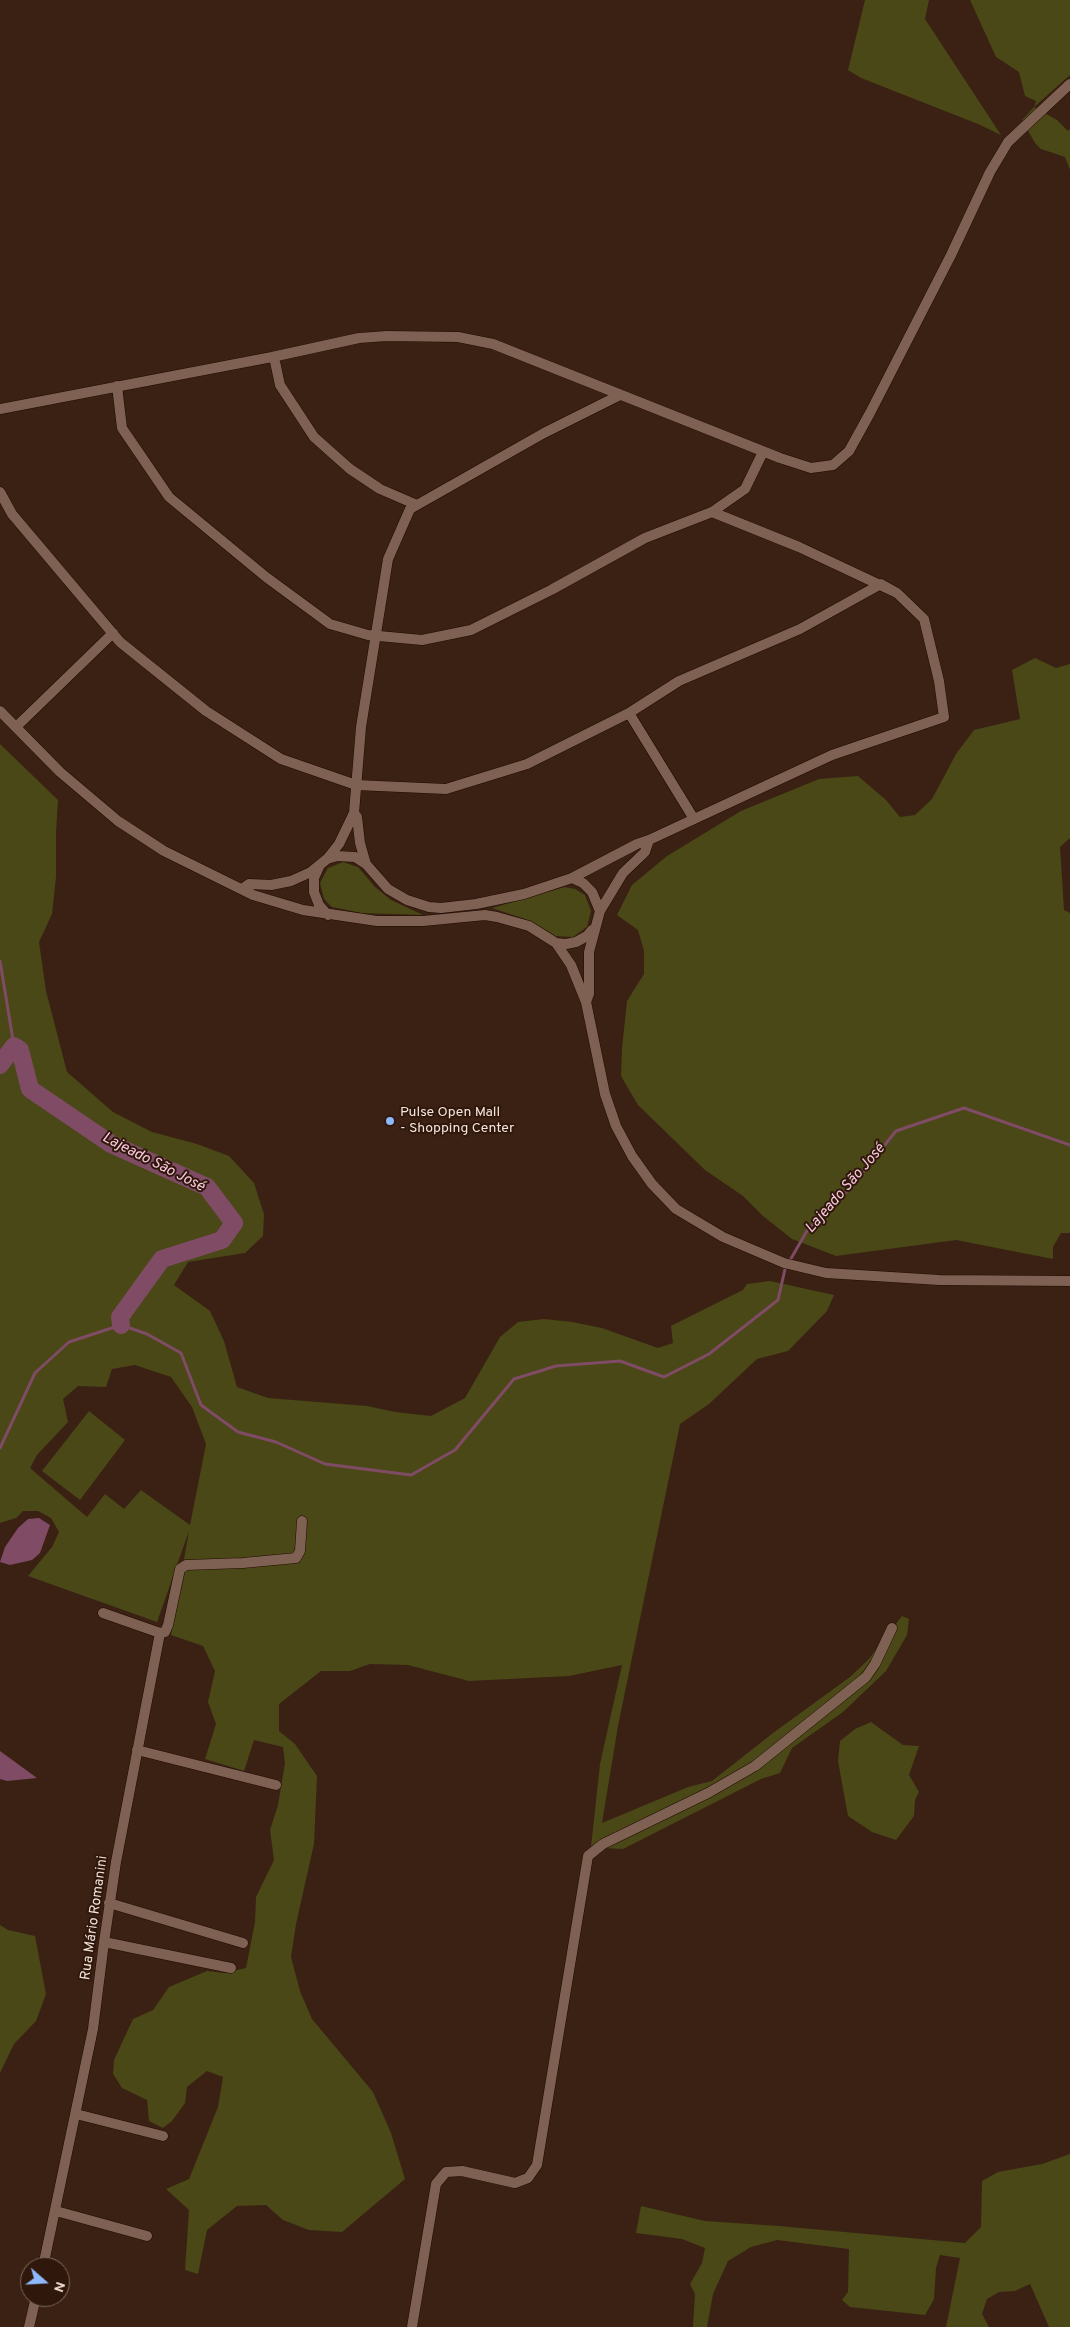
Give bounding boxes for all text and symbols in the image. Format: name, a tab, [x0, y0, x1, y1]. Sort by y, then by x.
place label: Pulse Open Mall - Shopping Center	[400, 1105, 514, 1138]
marker: Pulse Open Mall - Shopping Center	[384, 1115, 396, 1127]
water label: Lajeado São José	[99, 1129, 207, 1197]
water label: Lajeado São José	[802, 1141, 890, 1237]
street label: Rua Mário Romanini	[78, 1855, 112, 1981]
north arrow	[20, 2257, 70, 2307]
text: N	[49, 2279, 68, 2294]

